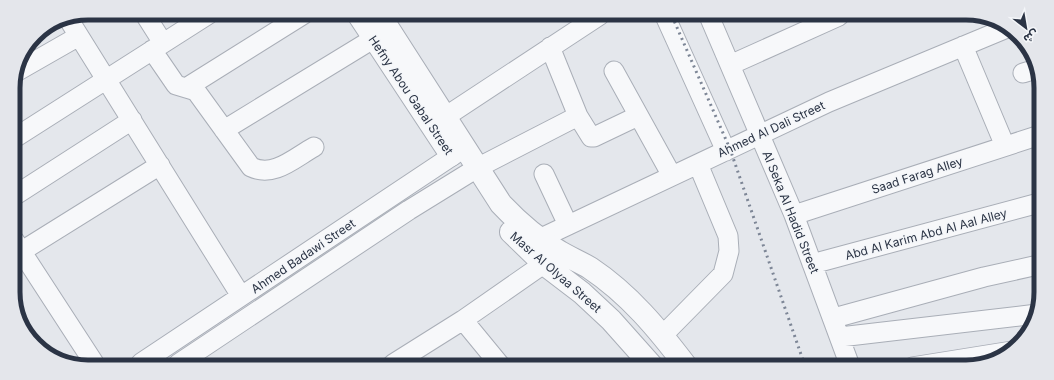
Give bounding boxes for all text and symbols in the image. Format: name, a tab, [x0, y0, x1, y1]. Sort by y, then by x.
north arrow	[1006, 8, 1046, 48]
text: ش	[1021, 27, 1041, 46]
street label: Hefny Abou Gabal Street	[365, 32, 457, 158]
street label: Ahmed Al Dali Street	[715, 98, 827, 160]
street label: Al Seka Al Hadid Street	[760, 148, 823, 276]
street label: Saad Farag Alley	[869, 153, 965, 197]
street label: Abd Al Karim Abd Al Aal Alley	[843, 205, 1009, 263]
street label: Ahmed Badawi Street	[248, 216, 358, 296]
street label: Masr Al Olyaa Street	[507, 228, 605, 316]

